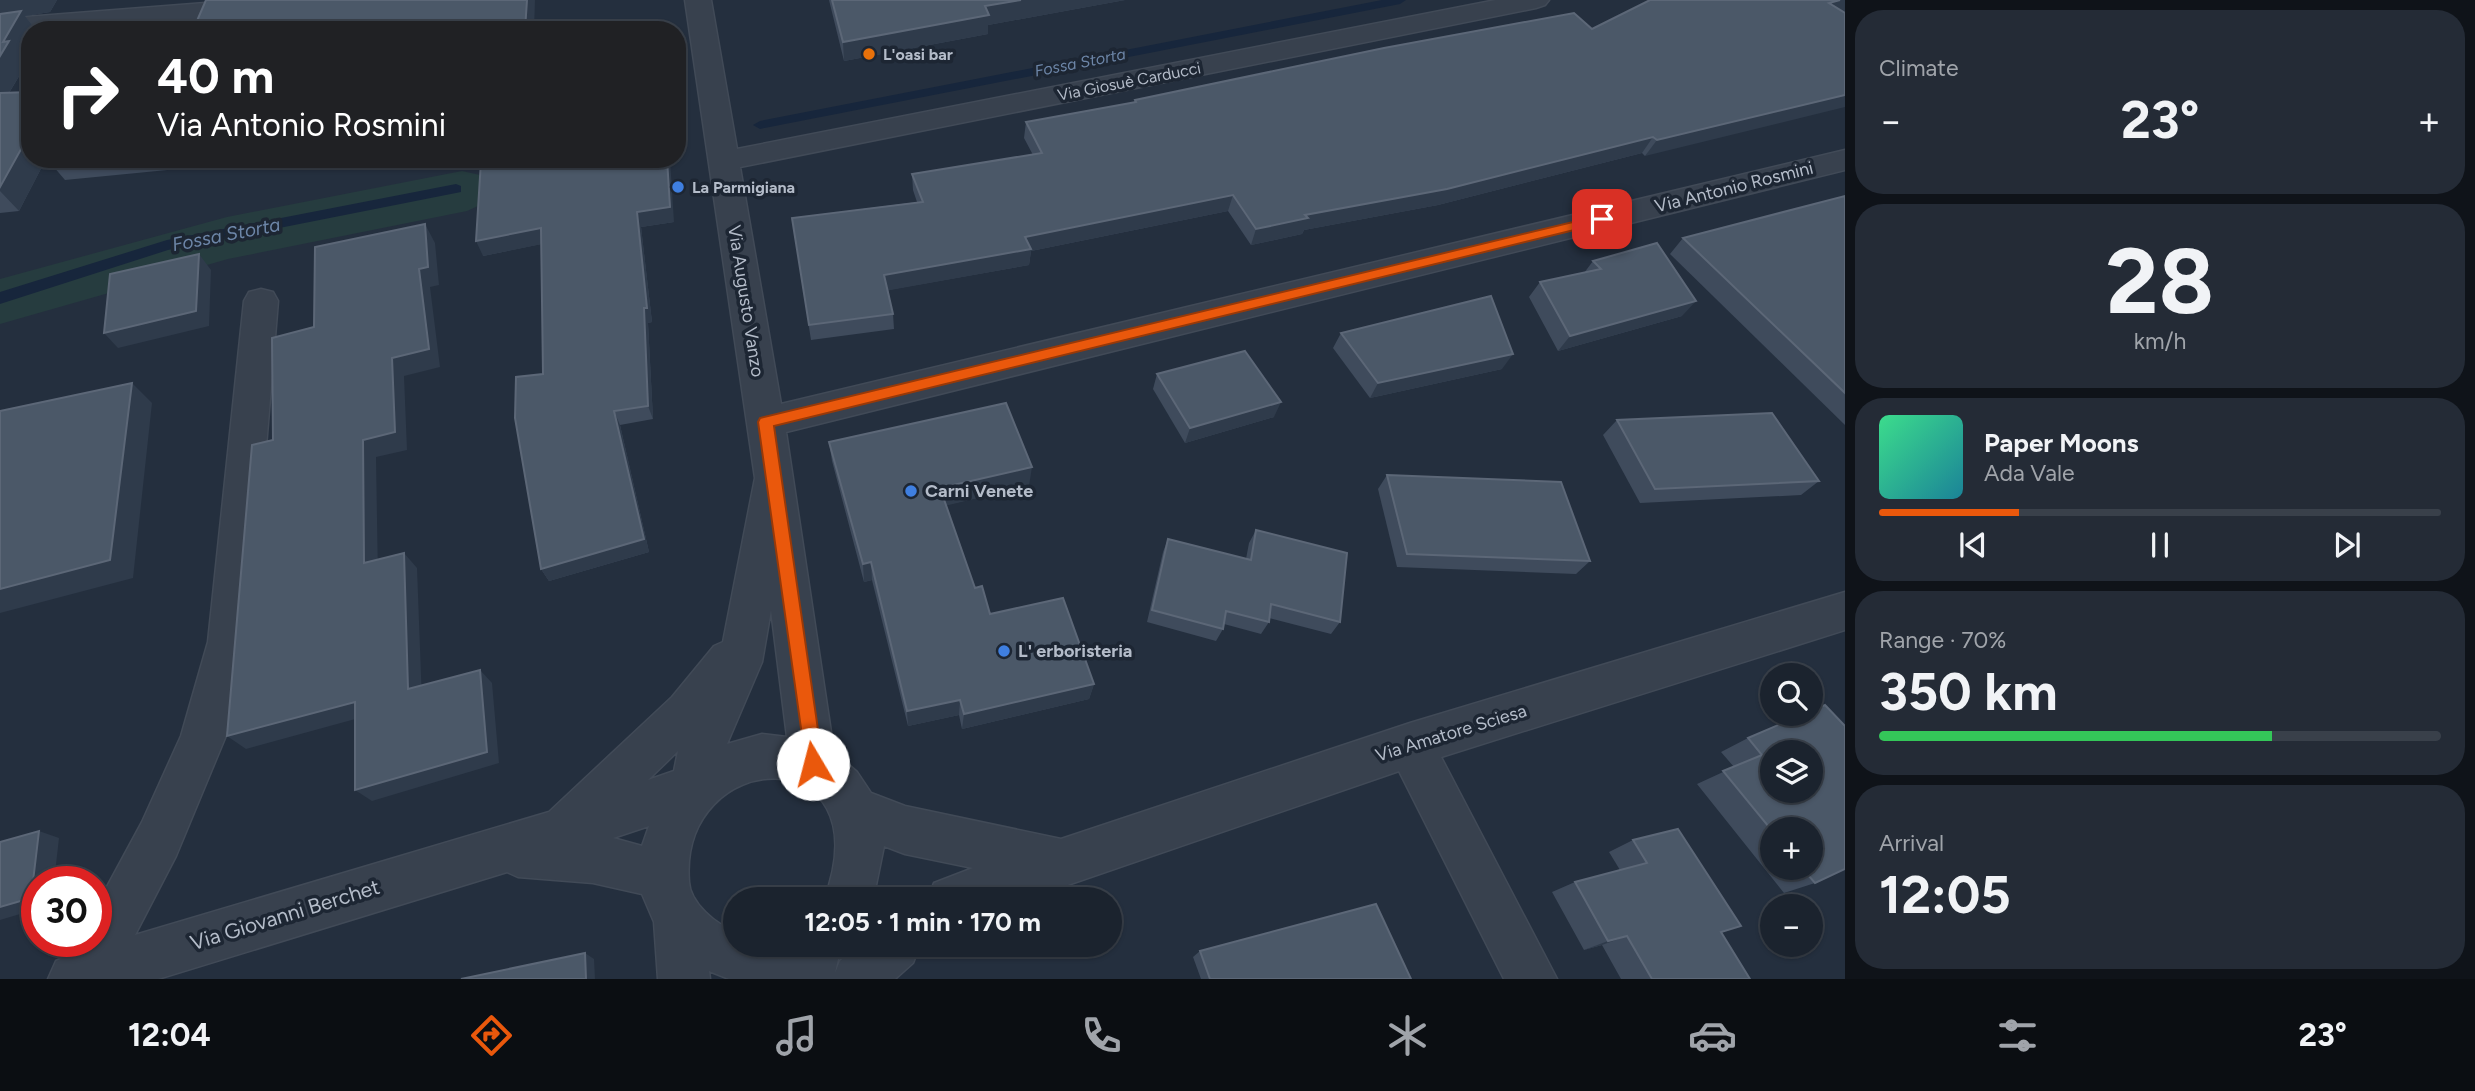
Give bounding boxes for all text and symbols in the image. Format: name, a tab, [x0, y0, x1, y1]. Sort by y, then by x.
water label: Fossa Storta	[1033, 44, 1127, 81]
place label: L'oasi bar	[883, 45, 953, 64]
text: 40 m	[157, 46, 274, 105]
marker: L'oasi bar	[861, 46, 877, 62]
icon: right	[42, 49, 133, 140]
text: Climate	[1879, 54, 1958, 82]
street label: Via Giosuè Carducci	[1056, 58, 1202, 105]
text: 23°	[2121, 89, 2199, 151]
text: −	[1879, 98, 1903, 144]
text: +	[2417, 98, 2441, 144]
text: Via Antonio Rosmini	[157, 106, 446, 144]
street label: Via Antonio Rosmini	[1652, 157, 1816, 217]
place label: La Parmigiana	[692, 178, 795, 197]
marker: La Parmigiana	[670, 179, 686, 195]
pin	[1572, 189, 1632, 249]
icon: arrive	[1583, 200, 1621, 238]
water label: Fossa Storta	[170, 213, 282, 256]
street label: Via Augusto Vanzo	[723, 224, 769, 378]
text: 28	[2106, 227, 2214, 336]
text: km/h	[2134, 327, 2186, 355]
text: Paper Moons	[1984, 427, 2139, 459]
text: Ada Vale	[1984, 459, 2075, 487]
place label: Carni Venete	[925, 480, 1033, 502]
marker: Carni Venete	[903, 483, 919, 499]
icon: previous	[1954, 526, 1992, 564]
icon: pause	[2141, 526, 2179, 564]
icon: next	[2328, 526, 2366, 564]
text: Range · 70%	[1879, 626, 2006, 654]
place label: L' erboristeria	[1018, 640, 1132, 662]
marker: L' erboristeria	[996, 643, 1012, 659]
text: 350 km	[1879, 661, 2058, 723]
map controls	[1760, 663, 1823, 957]
button: search	[1760, 663, 1823, 726]
street label: Via Amatore Sciesa	[1373, 700, 1529, 766]
position arrow	[776, 727, 850, 801]
button: layers	[1760, 740, 1823, 803]
button: +	[1760, 817, 1823, 880]
text: Arrival	[1879, 829, 1944, 857]
text: 12:05	[1879, 864, 2011, 926]
speed limit sign: 30	[21, 866, 112, 957]
street label: Via Giovanni Berchet	[187, 874, 383, 955]
button: −	[1760, 894, 1823, 957]
text: 12:05 · 1 min · 170 m	[804, 906, 1041, 938]
icon: directions	[467, 1011, 516, 1060]
icon: music	[772, 1011, 821, 1060]
icon: phone	[1077, 1011, 1126, 1060]
icon: climate	[1383, 1011, 1432, 1060]
icon: car	[1688, 1011, 1737, 1060]
icon: filters	[1993, 1011, 2042, 1060]
text: 12:04	[128, 1016, 211, 1054]
text: 23°	[2298, 1016, 2347, 1054]

